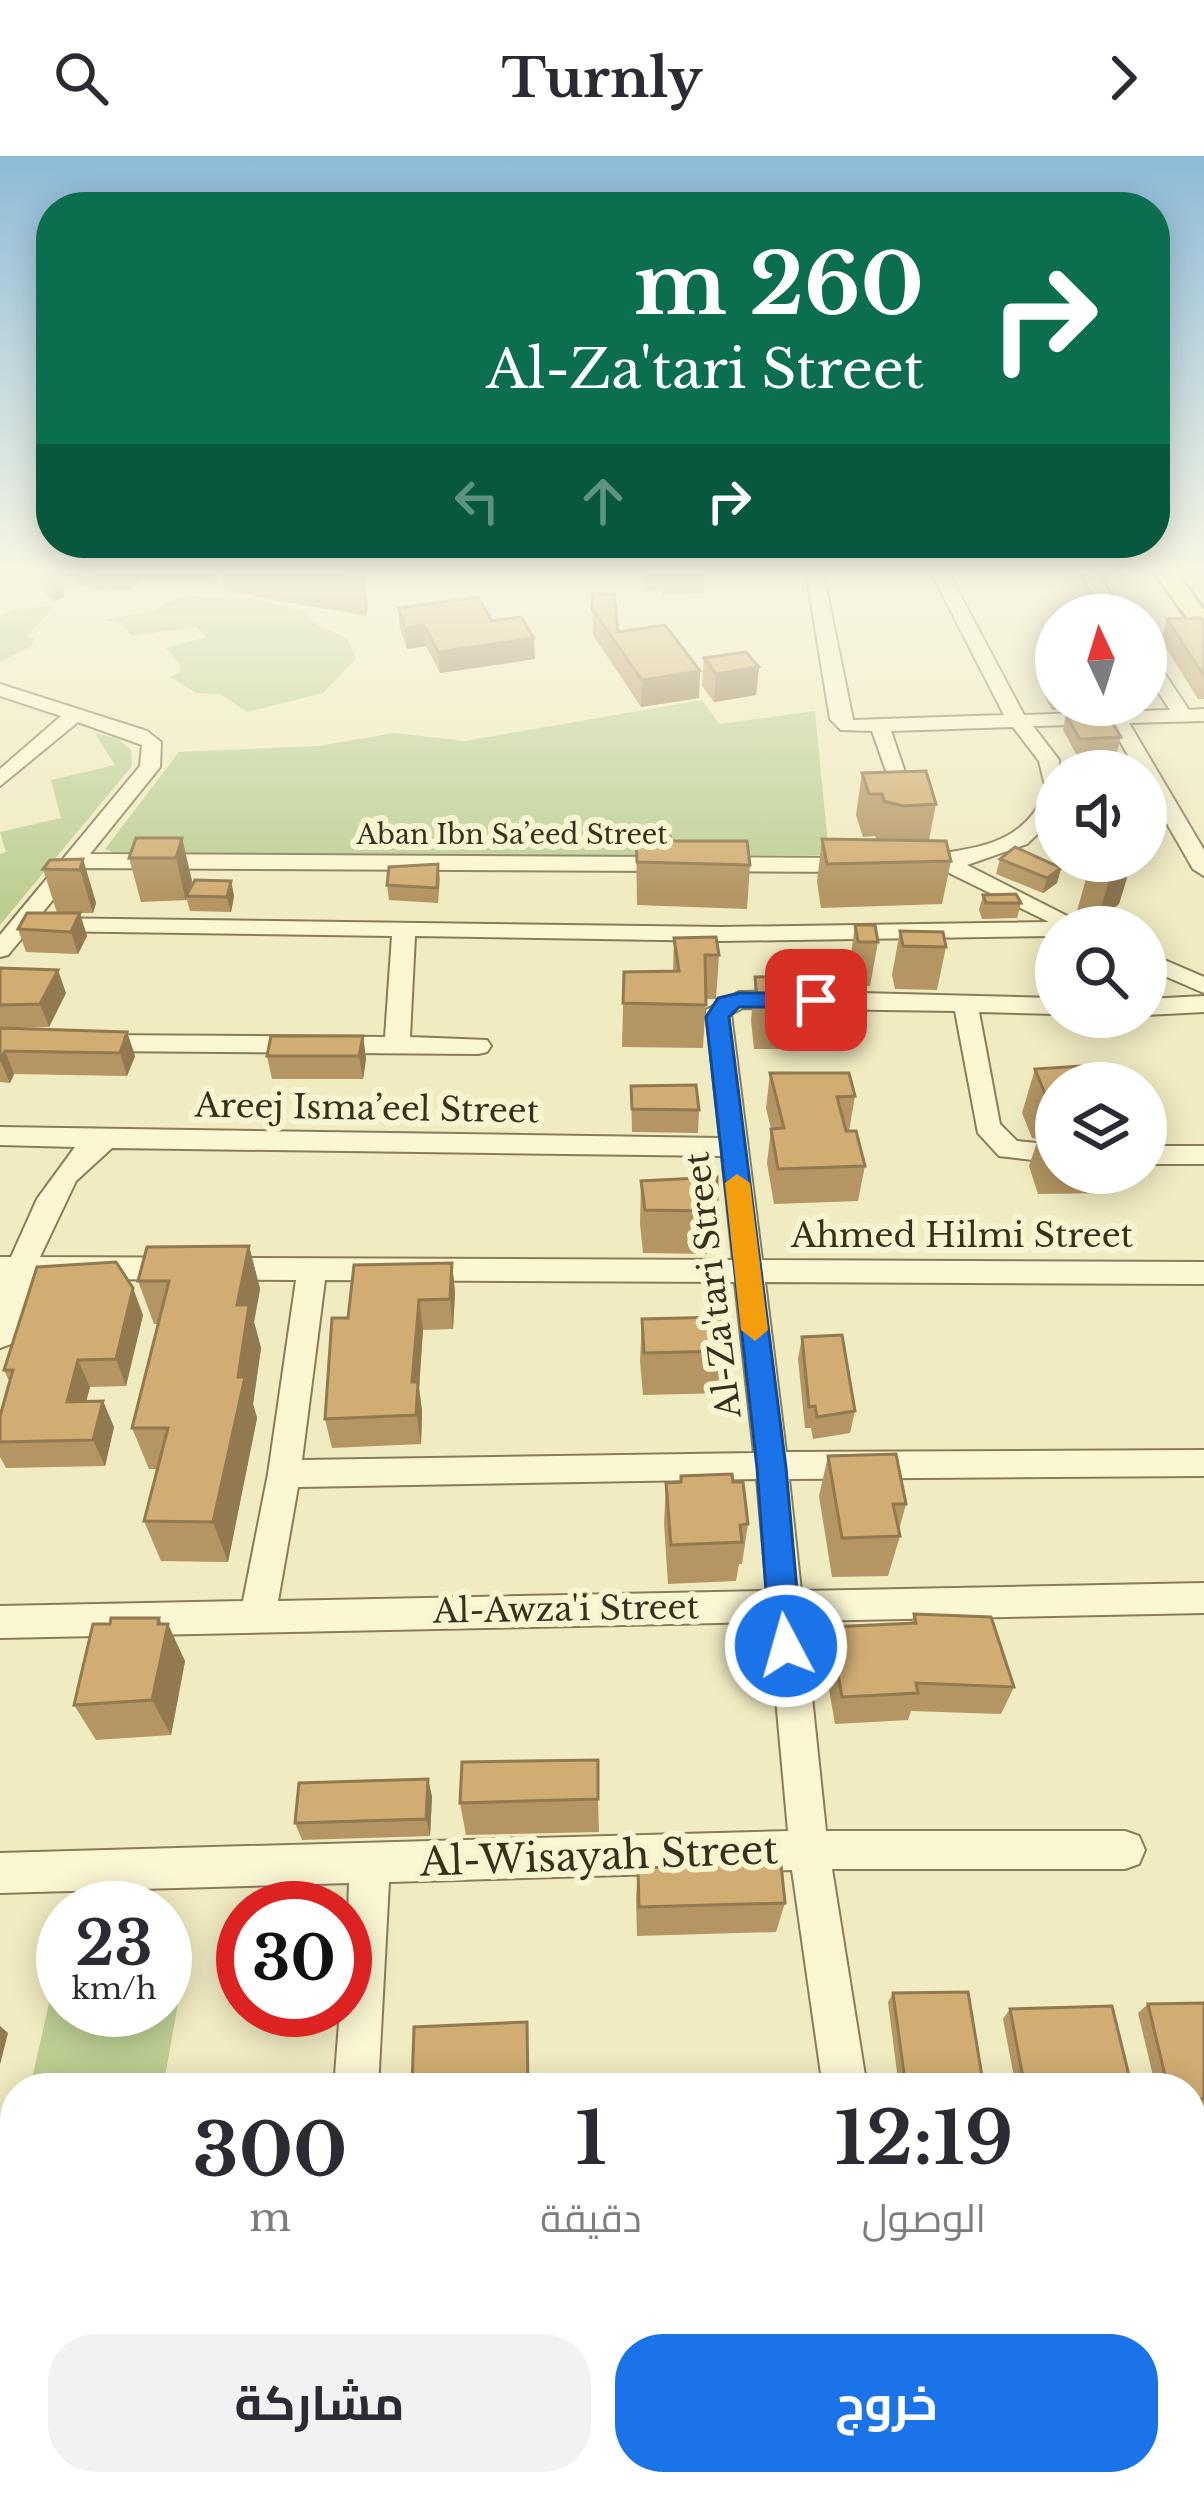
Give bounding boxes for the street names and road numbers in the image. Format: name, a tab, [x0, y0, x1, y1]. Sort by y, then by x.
street label: Aban Ibn Sa’eed Street	[355, 818, 668, 851]
street label: Areej Isma’eel Street	[193, 1084, 540, 1132]
street label: Al-Za'tari Street	[676, 1149, 750, 1421]
street label: Ahmed Hilmi Street	[790, 1215, 1134, 1256]
street label: Al-Awza'i Street	[432, 1586, 700, 1632]
street label: Al-Wisayah Street	[418, 1825, 779, 1887]

